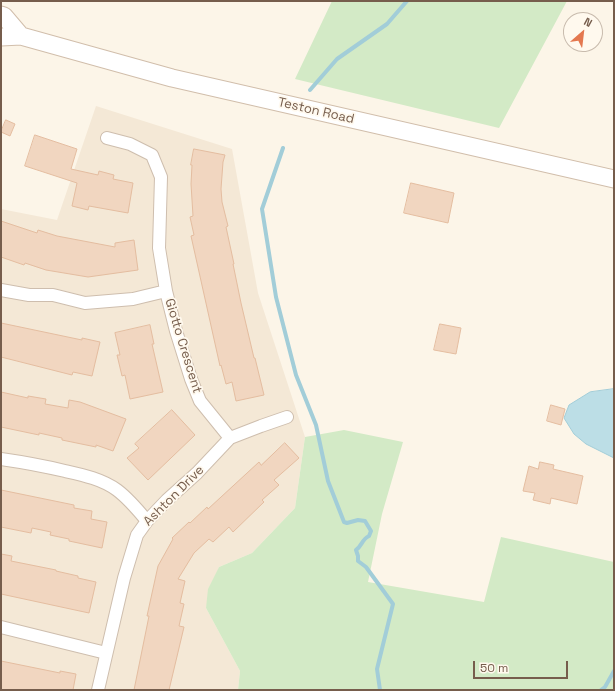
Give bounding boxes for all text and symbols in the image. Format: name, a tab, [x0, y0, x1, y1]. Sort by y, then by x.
north arrow	[563, 12, 603, 52]
text: N	[582, 14, 595, 30]
street label: Teston Road	[276, 95, 356, 127]
street label: Giotto Crescent	[161, 297, 205, 395]
street label: Ashton Drive	[141, 463, 207, 529]
scale bar	[475, 653, 570, 679]
text: 50 m	[480, 660, 508, 676]

